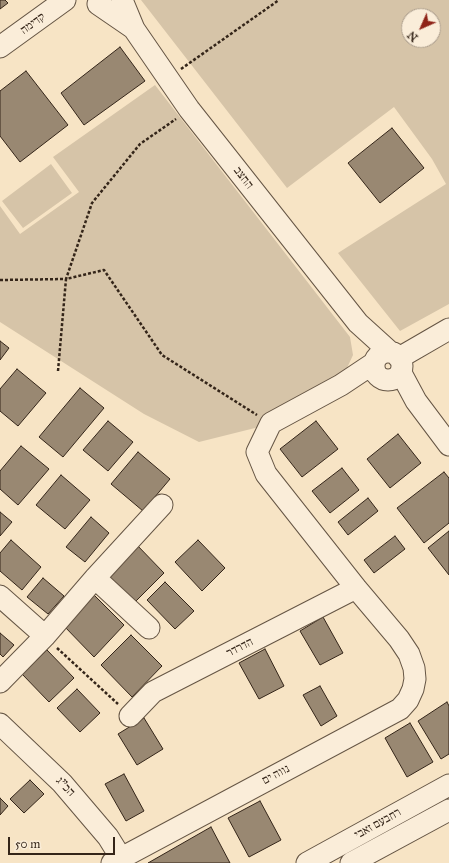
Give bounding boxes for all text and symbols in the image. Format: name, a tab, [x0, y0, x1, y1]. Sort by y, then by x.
north arrow	[401, 8, 441, 48]
street label: קדימה	[18, 10, 48, 38]
text: N	[405, 28, 421, 44]
street label: החצב	[230, 164, 256, 192]
street label: הדרדר	[224, 635, 256, 661]
street label: נווה ים	[260, 762, 292, 788]
street label: הכ"ג	[52, 774, 78, 800]
street label: רחבעם זאבי	[352, 805, 404, 843]
scale bar	[10, 829, 117, 855]
text: 50 m	[15, 837, 40, 851]

